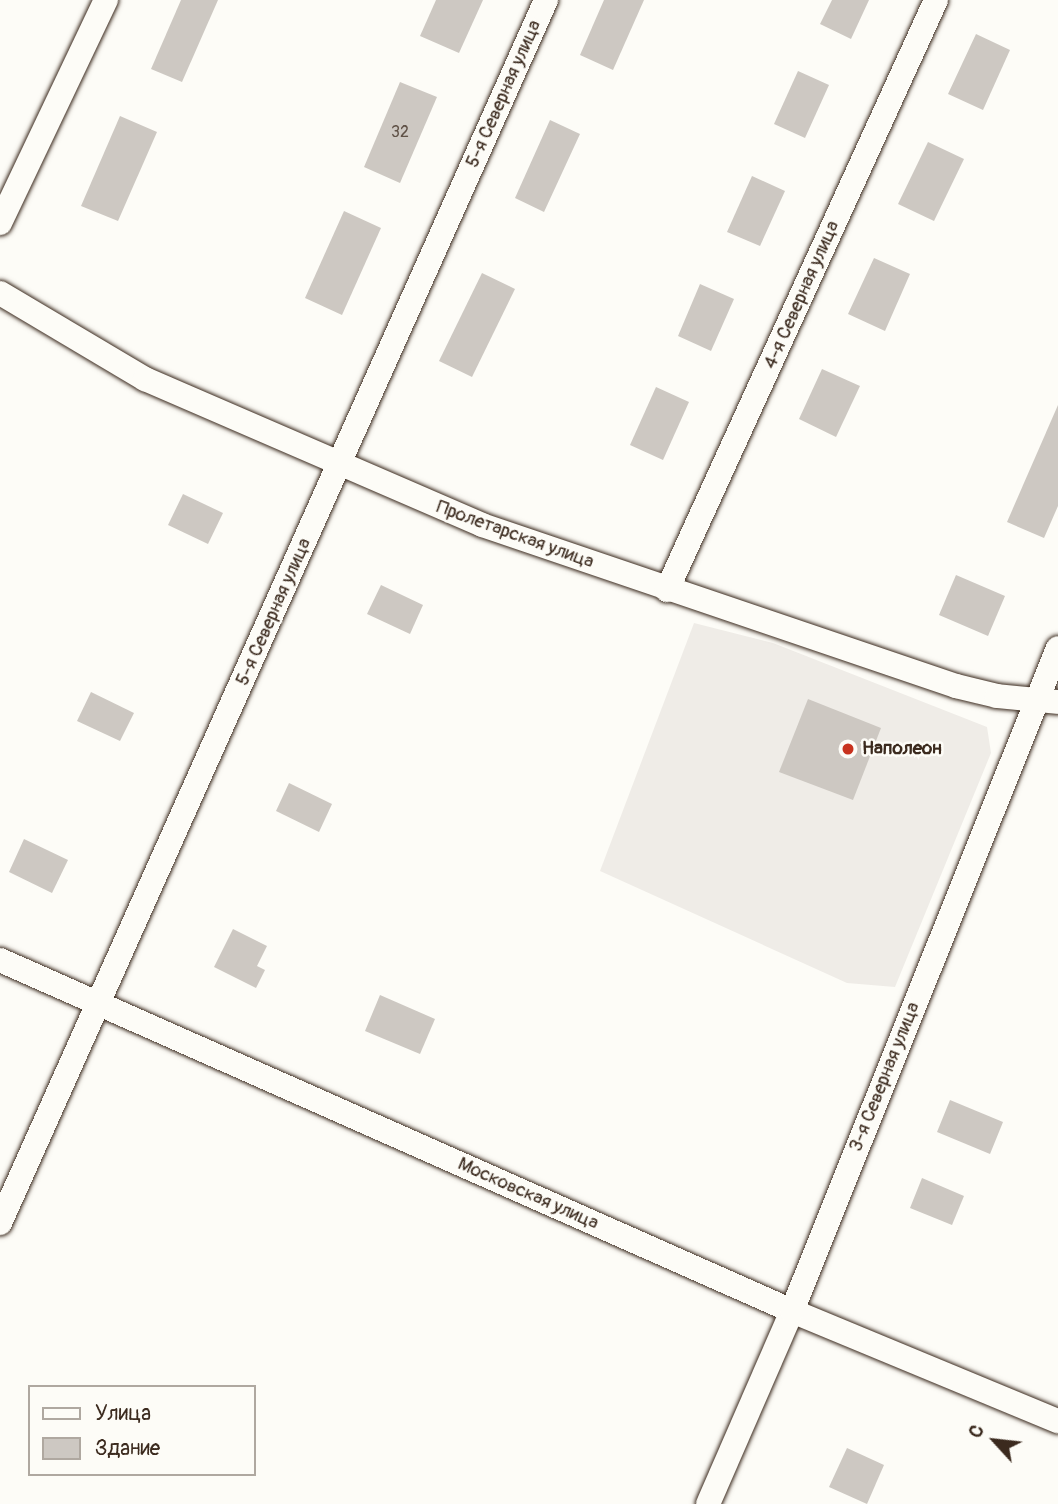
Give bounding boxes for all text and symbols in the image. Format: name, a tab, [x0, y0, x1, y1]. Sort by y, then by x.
street label: 5-я Северная улица	[461, 17, 547, 171]
house number: 32	[391, 122, 409, 142]
street label: 4-я Северная улица	[759, 217, 845, 373]
street label: Пролетарская улица	[433, 496, 597, 574]
street label: 5-я Северная улица	[231, 535, 317, 689]
place label: Наполеон	[862, 738, 942, 760]
marker: Наполеон	[840, 741, 856, 757]
street label: 3-я Северная улица	[845, 999, 925, 1155]
street label: Московская улица	[454, 1153, 602, 1235]
legend	[28, 1385, 256, 1476]
text: Улица	[95, 1400, 151, 1427]
north arrow	[960, 1406, 1030, 1476]
text: С	[963, 1421, 990, 1442]
text: Здание	[95, 1435, 160, 1462]

